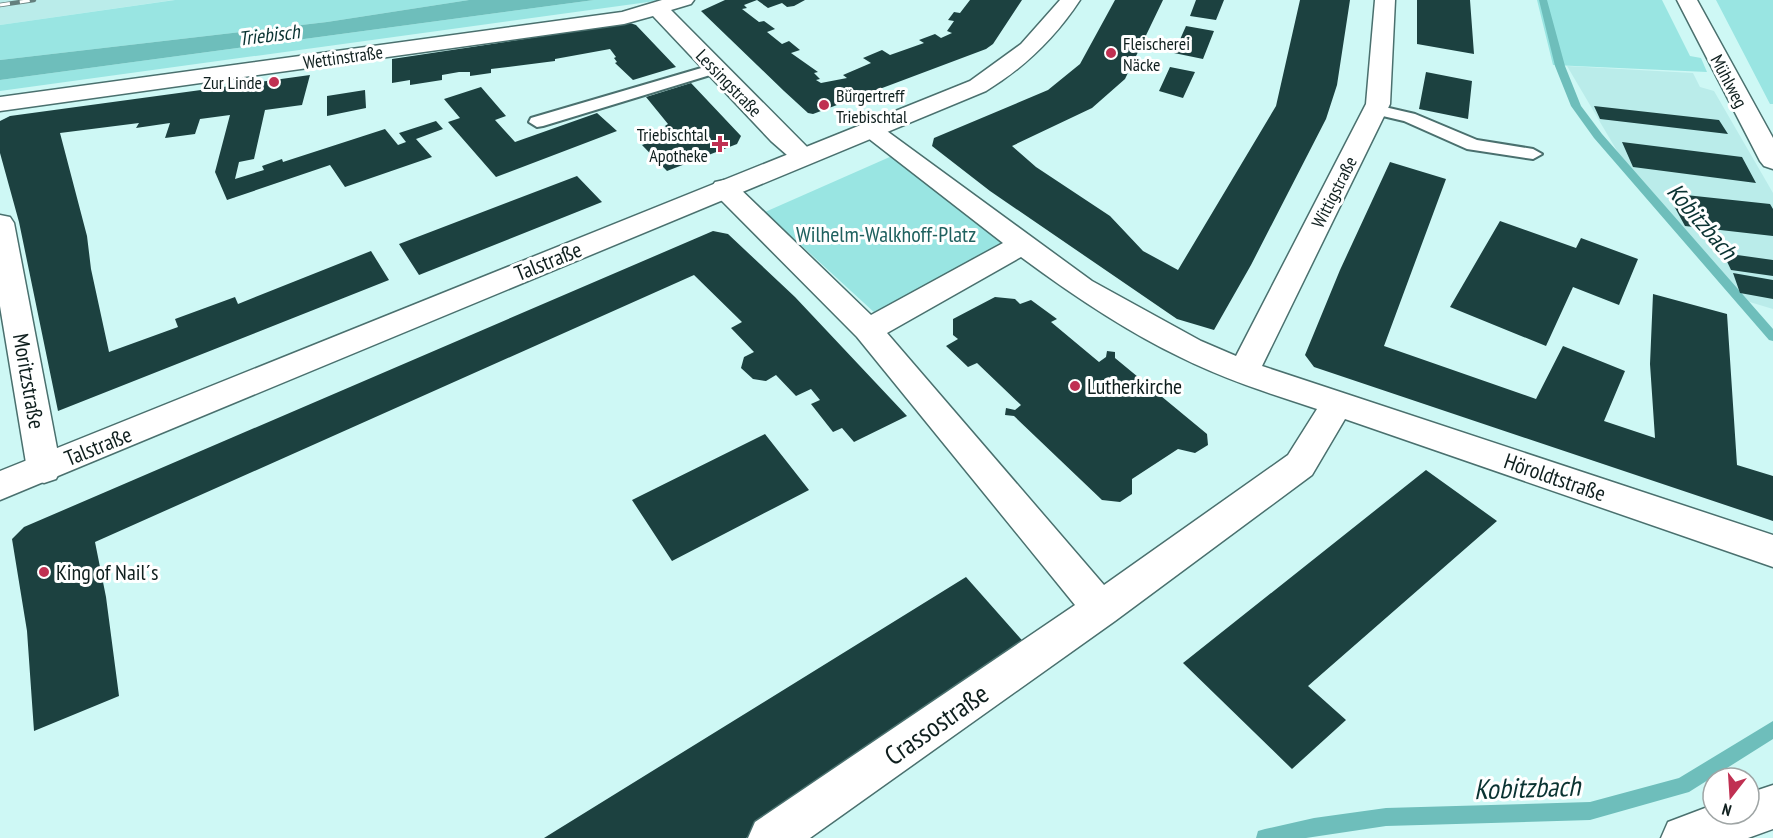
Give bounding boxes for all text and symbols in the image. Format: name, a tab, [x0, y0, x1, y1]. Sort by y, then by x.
water label: Triebisch	[237, 18, 302, 52]
place label: Fleischerei Näcke	[1123, 32, 1190, 76]
street label: Wettinstraße	[302, 40, 384, 74]
street label: Lessingstraße	[691, 44, 767, 122]
marker: Fleischerei Näcke	[1104, 46, 1118, 60]
street label: Mühlweg	[1705, 50, 1753, 112]
place label: Zur Linde	[203, 71, 262, 94]
marker: Zur Linde	[267, 75, 281, 89]
place label: Bürgertreff Triebischtal	[836, 84, 908, 128]
marker: Bürgertreff Triebischtal	[817, 98, 831, 112]
place label: Triebischtal Apotheke	[637, 123, 709, 167]
marker: Triebischtal Apotheke	[713, 137, 727, 151]
street label: Wittigstraße	[1306, 152, 1362, 232]
water label: Kobitzbach	[1660, 176, 1745, 267]
park label: Wilhelm-Walkhoff-Platz	[796, 220, 976, 248]
street label: Talstraße	[510, 235, 586, 287]
street label: Moritzstraße	[7, 331, 51, 431]
place label: Lutherkirche	[1087, 372, 1182, 400]
marker: Lutherkirche	[1068, 379, 1082, 393]
street label: Talstraße	[60, 420, 136, 472]
street label: Höroldtstraße	[1500, 447, 1610, 507]
place label: King of Nail´s	[56, 558, 158, 586]
marker: King of Nail´s	[37, 565, 51, 579]
street label: Crassostraße	[877, 676, 995, 772]
north arrow	[1701, 766, 1761, 826]
water label: Kobitzbach	[1473, 767, 1583, 807]
text: N	[1720, 800, 1734, 821]

